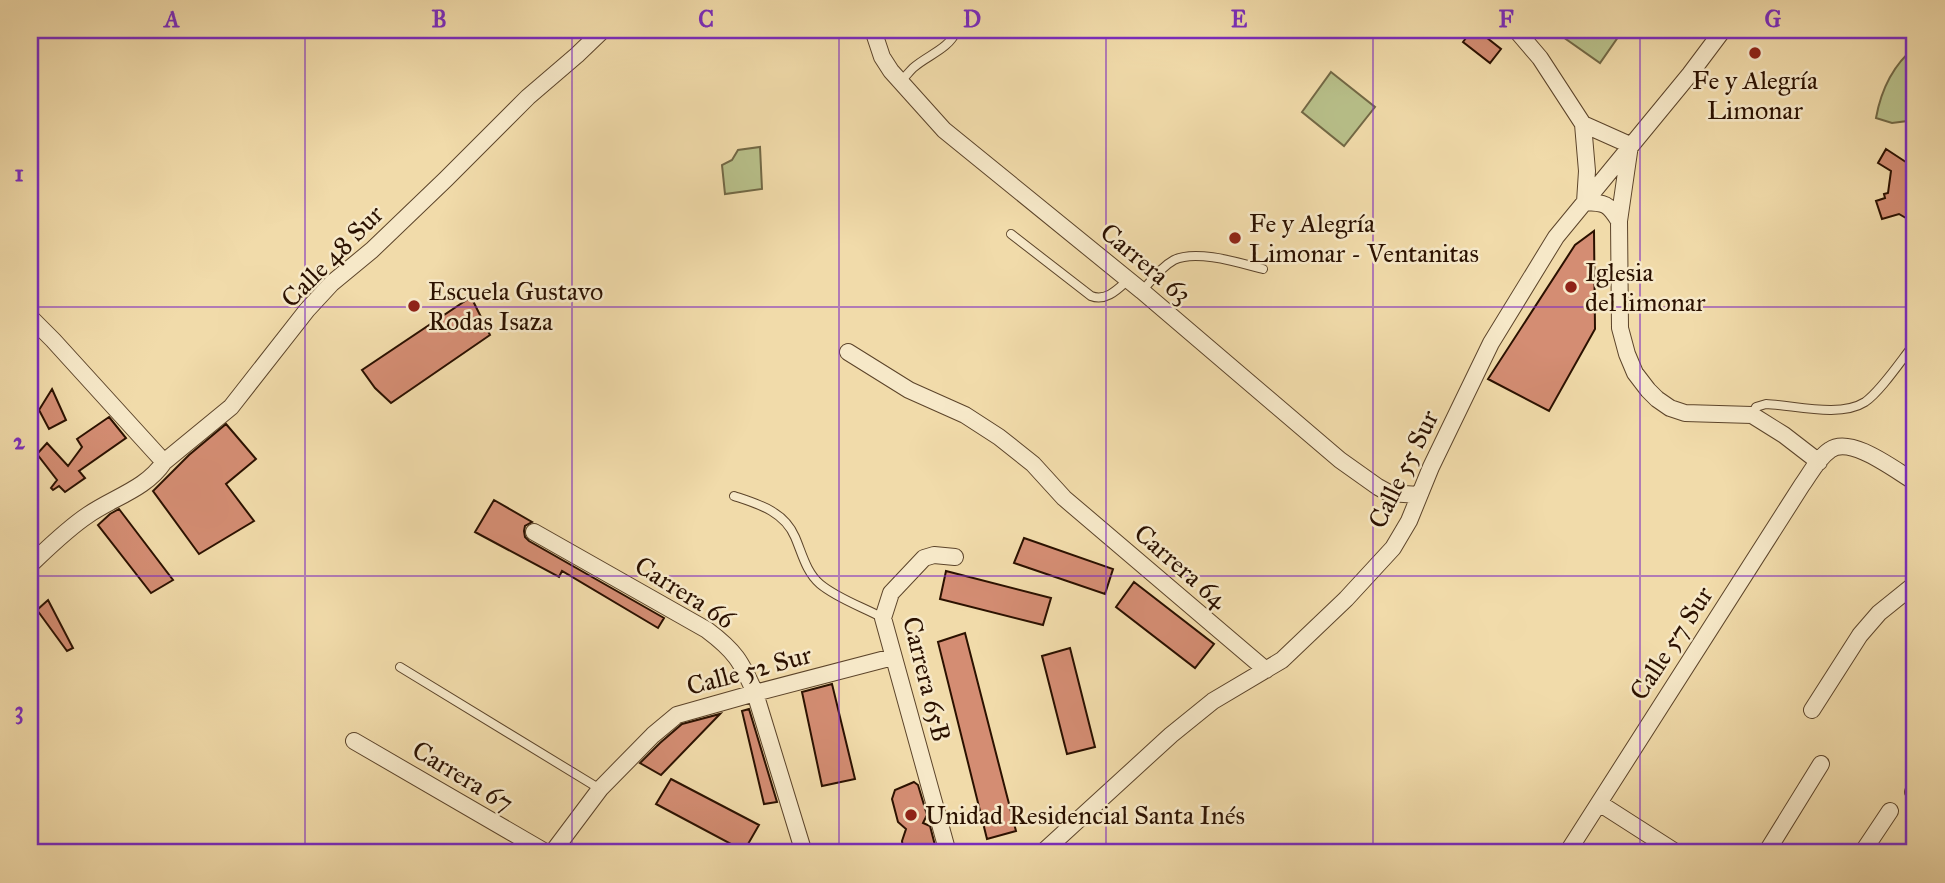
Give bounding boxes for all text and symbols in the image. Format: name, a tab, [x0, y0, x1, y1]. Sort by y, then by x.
text: A	[162, 5, 180, 33]
text: B	[431, 5, 447, 33]
text: C	[698, 5, 714, 33]
text: D	[963, 5, 981, 33]
text: E	[1231, 5, 1248, 33]
text: F	[1498, 5, 1514, 33]
text: G	[1765, 5, 1782, 33]
marker: Fe y Alegría Limonar	[1747, 45, 1763, 61]
place label: Fe y Alegría Limonar	[1692, 64, 1818, 126]
text: 1	[14, 159, 24, 187]
street label: Calle 48 Sur	[274, 198, 390, 314]
place label: Fe y Alegría Limonar - Ventanitas	[1249, 207, 1479, 269]
street label: Carrera 63	[1094, 216, 1198, 310]
marker: Fe y Alegría Limonar - Ventanitas	[1227, 230, 1243, 246]
place label: Iglesia del limonar	[1585, 256, 1706, 318]
place label: Escuela Gustavo Rodas Isaza	[428, 275, 603, 337]
marker: Iglesia del limonar	[1563, 279, 1579, 295]
marker: Escuela Gustavo Rodas Isaza	[406, 298, 422, 314]
street label: Calle 55 Sur	[1361, 404, 1445, 533]
text: 2	[13, 427, 25, 455]
street label: Carrera 64	[1128, 517, 1235, 615]
street label: Carrera 66	[629, 549, 741, 636]
street label: Calle 57 Sur	[1622, 580, 1720, 706]
street label: Carrera 65B	[896, 613, 958, 745]
street label: Calle 52 Sur	[683, 638, 815, 702]
text: 3	[14, 696, 24, 725]
street label: Carrera 67	[407, 733, 519, 819]
place label: Unidad Residencial Santa Inés	[925, 799, 1245, 831]
marker: Unidad Residencial Santa Inés	[903, 807, 919, 823]

